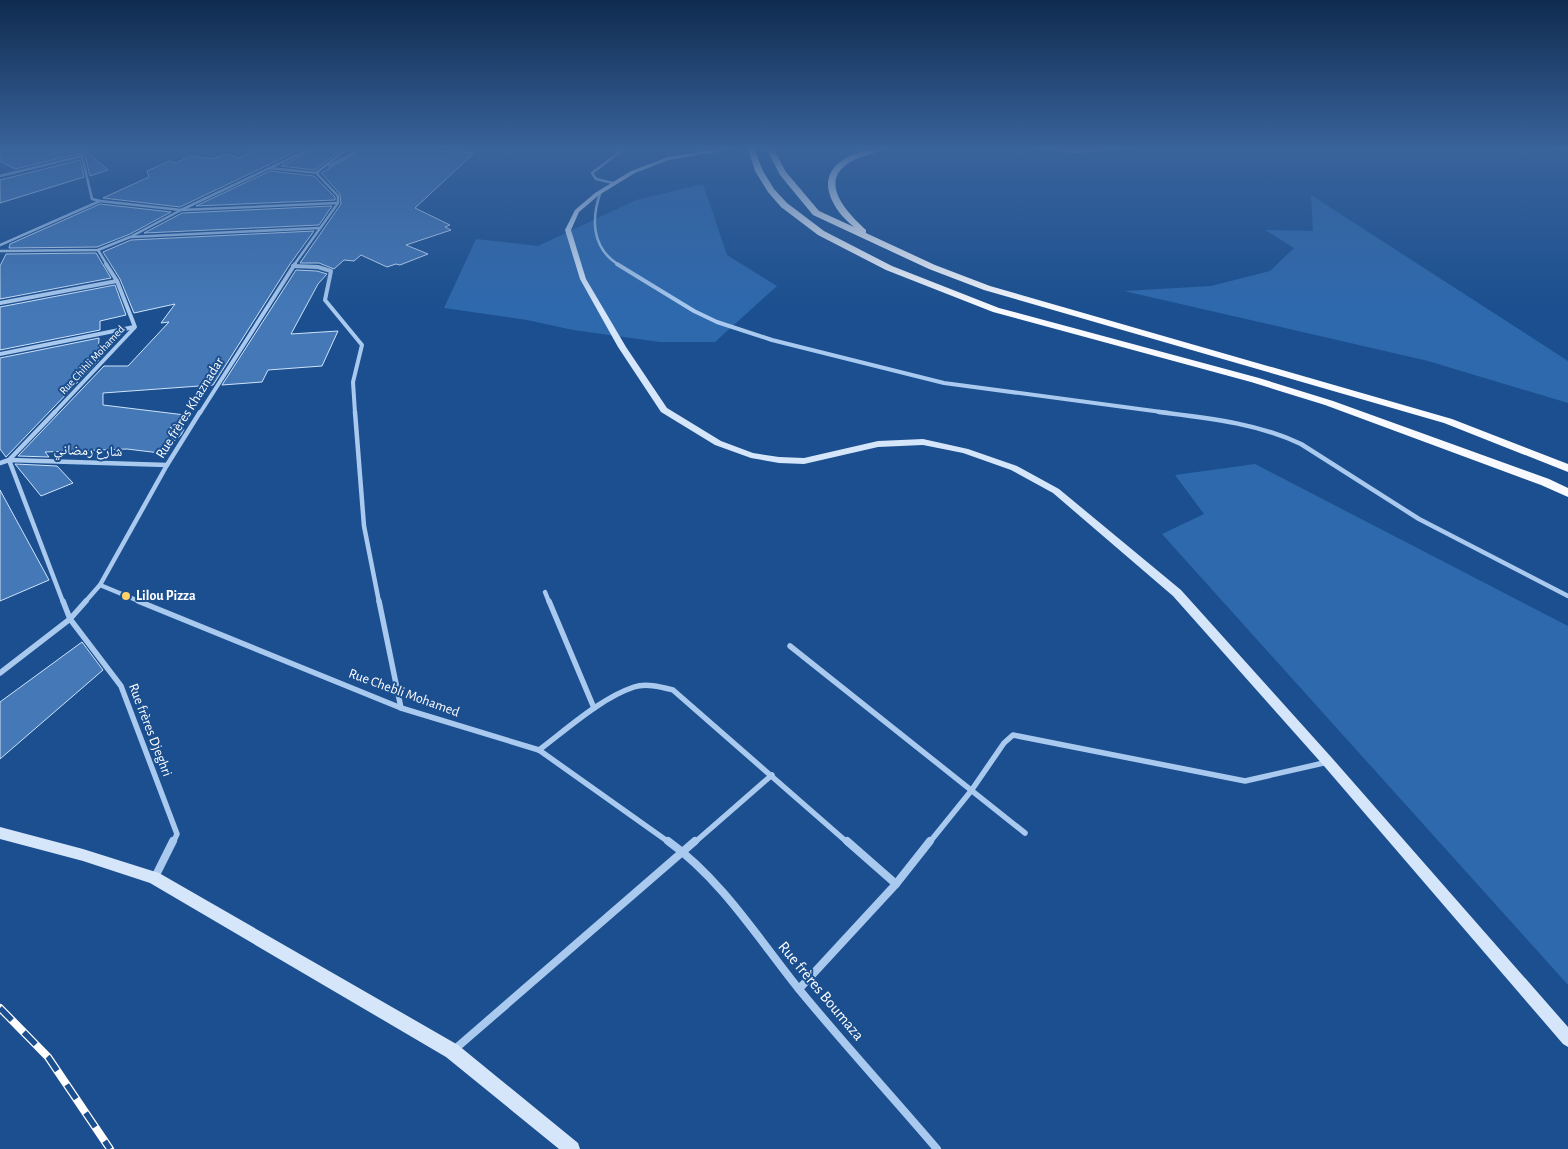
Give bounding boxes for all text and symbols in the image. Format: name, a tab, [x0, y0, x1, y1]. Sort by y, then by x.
street label: Rue Chihli Mohamed	[57, 323, 127, 396]
street label: Rue frères Khaznadar	[153, 355, 227, 461]
street label: شارع رمضاني	[53, 443, 123, 463]
place label: Lilou Pizza	[136, 589, 196, 603]
marker: Lilou Pizza	[120, 590, 132, 602]
street label: Rue Chebli Mohamed	[347, 666, 461, 720]
street label: Rue frères Djeghri	[126, 682, 174, 778]
street label: Rue frères Boumaza	[775, 938, 867, 1044]

